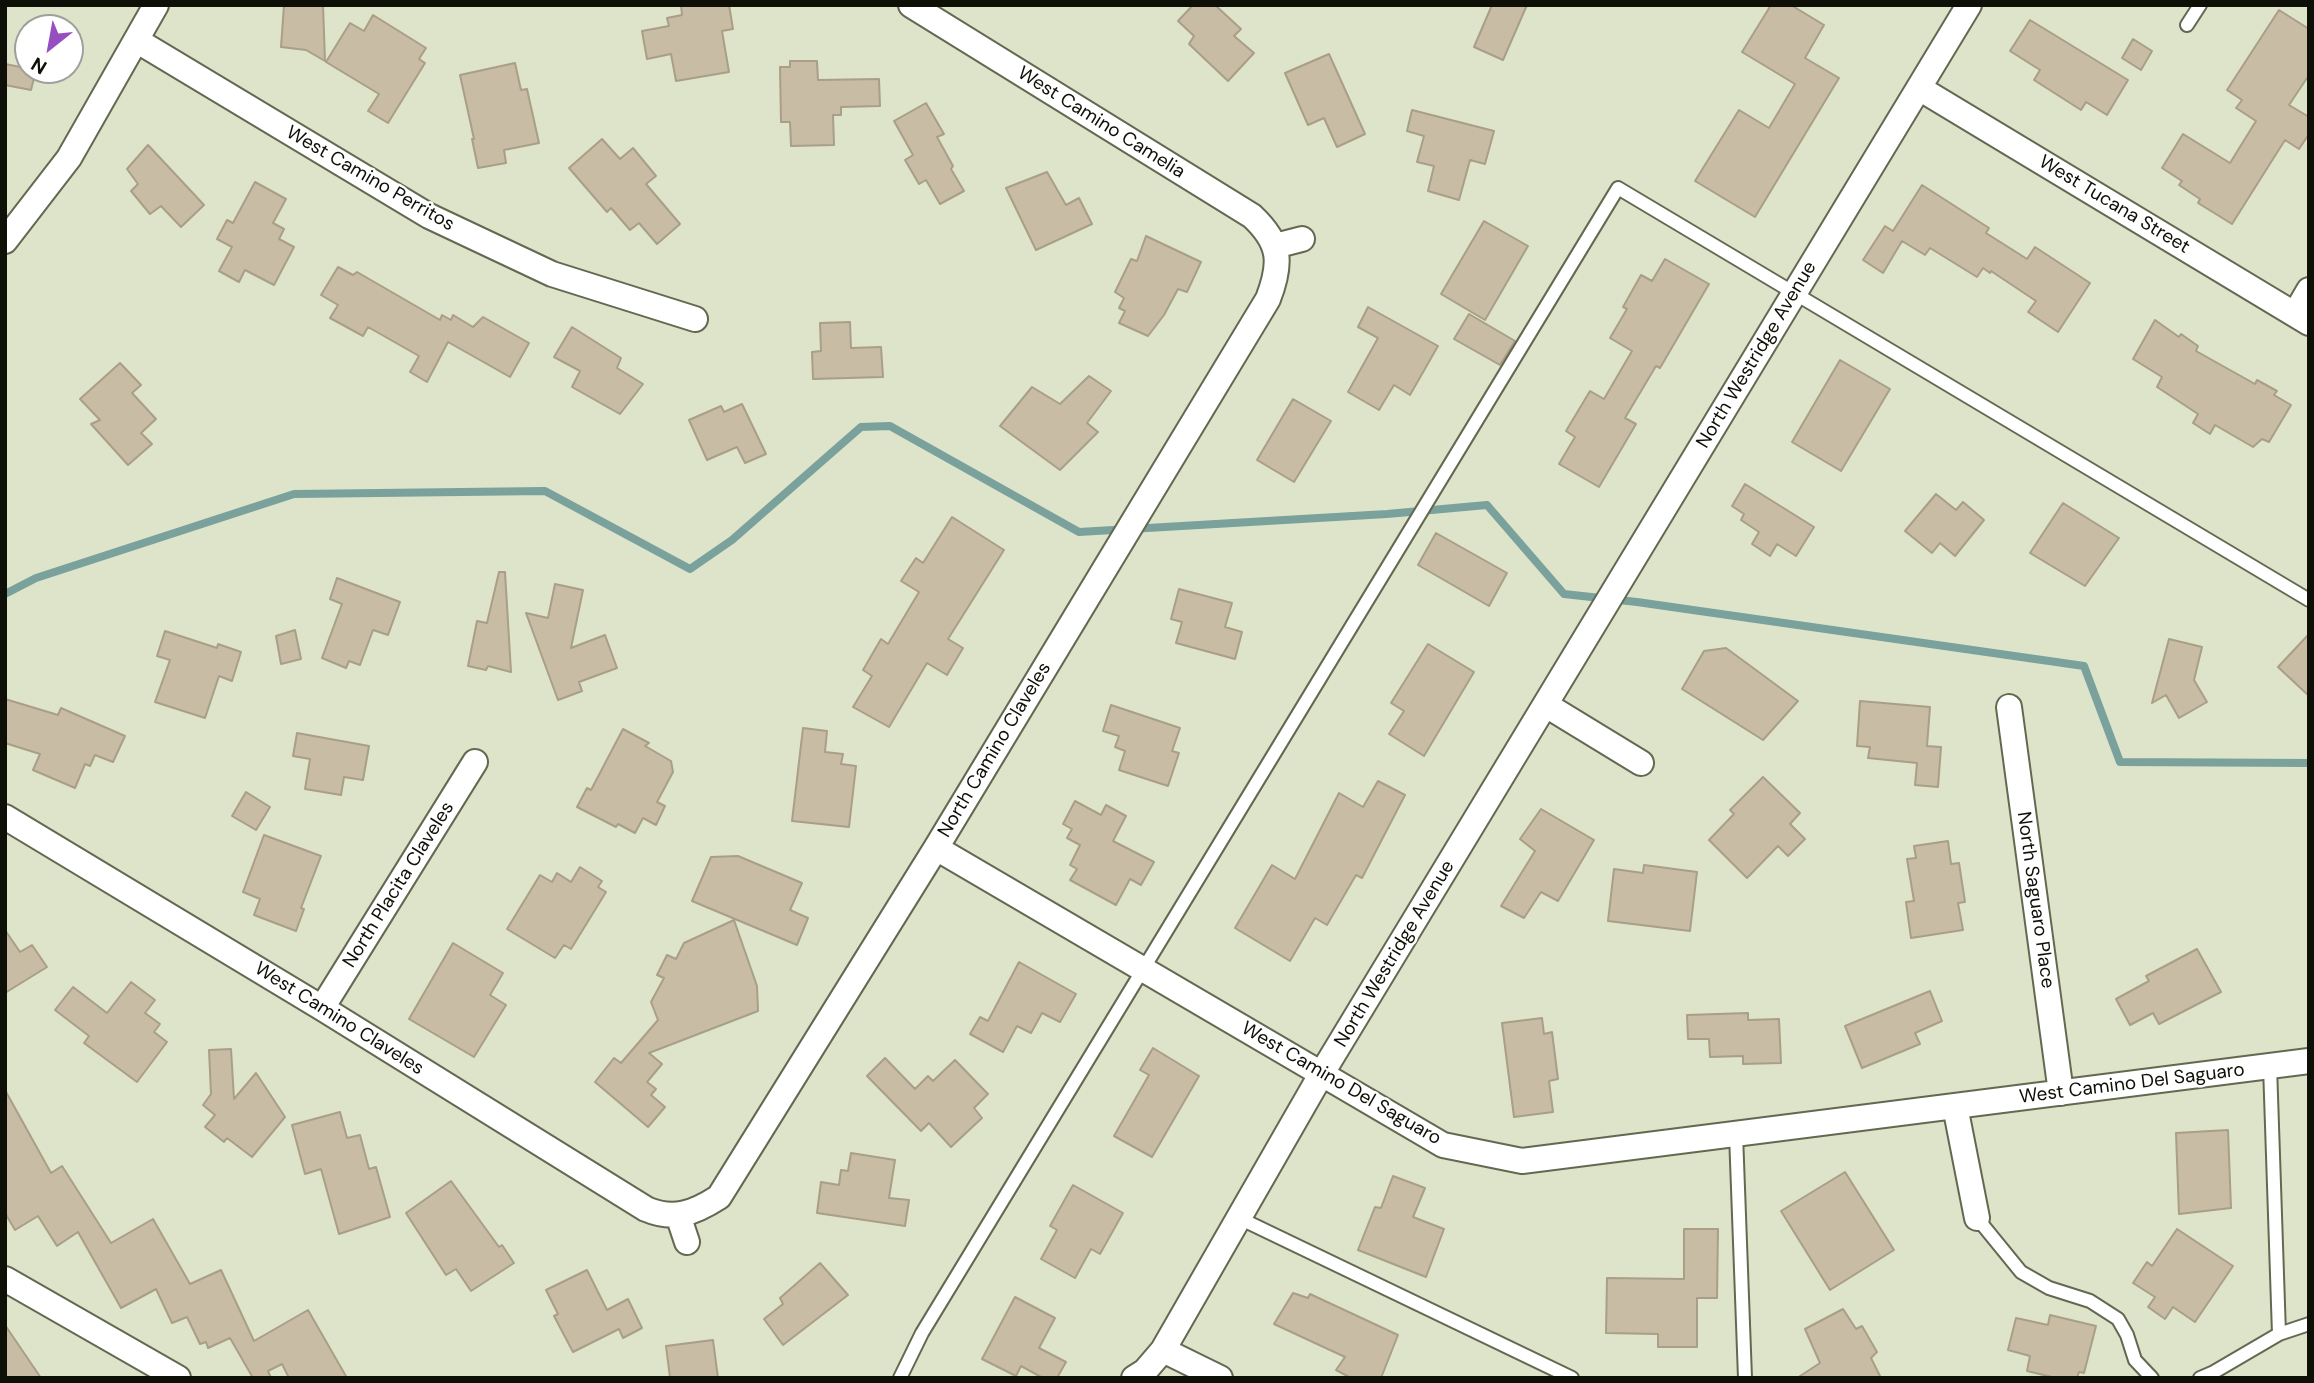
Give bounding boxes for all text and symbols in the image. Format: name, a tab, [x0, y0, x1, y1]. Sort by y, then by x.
north arrow	[14, 14, 84, 84]
text: N	[27, 51, 51, 80]
street label: West Camino Camelia	[1013, 62, 1189, 184]
street label: West Camino Perritos	[282, 122, 458, 236]
street label: West Tucana Street	[2035, 151, 2193, 259]
street label: North Westridge Avenue	[1692, 258, 1822, 452]
street label: North Camino Claveles	[934, 658, 1056, 842]
street label: North Placita Claveles	[339, 798, 459, 972]
street label: North Saguaro Place	[2011, 810, 2059, 990]
street label: North Westridge Avenue	[1330, 857, 1460, 1051]
street label: West Camino Claveles	[250, 958, 428, 1080]
street label: West Camino Del Saguaro	[1237, 1017, 1445, 1151]
street label: West Camino Del Saguaro	[2018, 1059, 2246, 1109]

